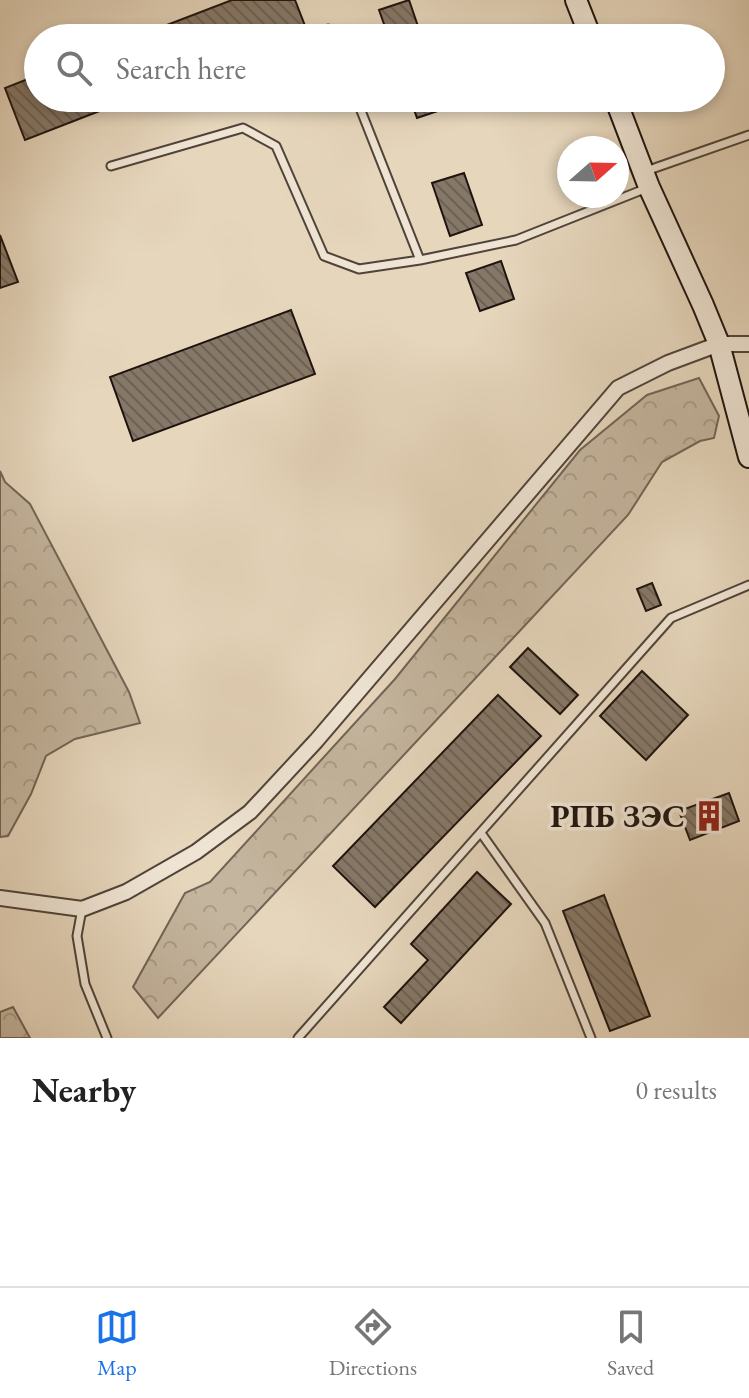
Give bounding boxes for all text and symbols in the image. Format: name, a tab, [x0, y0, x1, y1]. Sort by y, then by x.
search box	[24, 24, 725, 112]
icon: search	[52, 46, 96, 90]
text: Search here	[116, 49, 246, 88]
north arrow	[557, 136, 629, 208]
place label: РПБ ЗЭС	[550, 795, 685, 837]
building icon: РПБ ЗЭС	[692, 799, 726, 833]
text: Nearby	[32, 1068, 136, 1112]
text: 0 results	[636, 1073, 717, 1107]
tab: Map	[95, 1305, 139, 1382]
tab: Directions	[329, 1305, 417, 1382]
tab: Saved	[607, 1305, 654, 1382]

